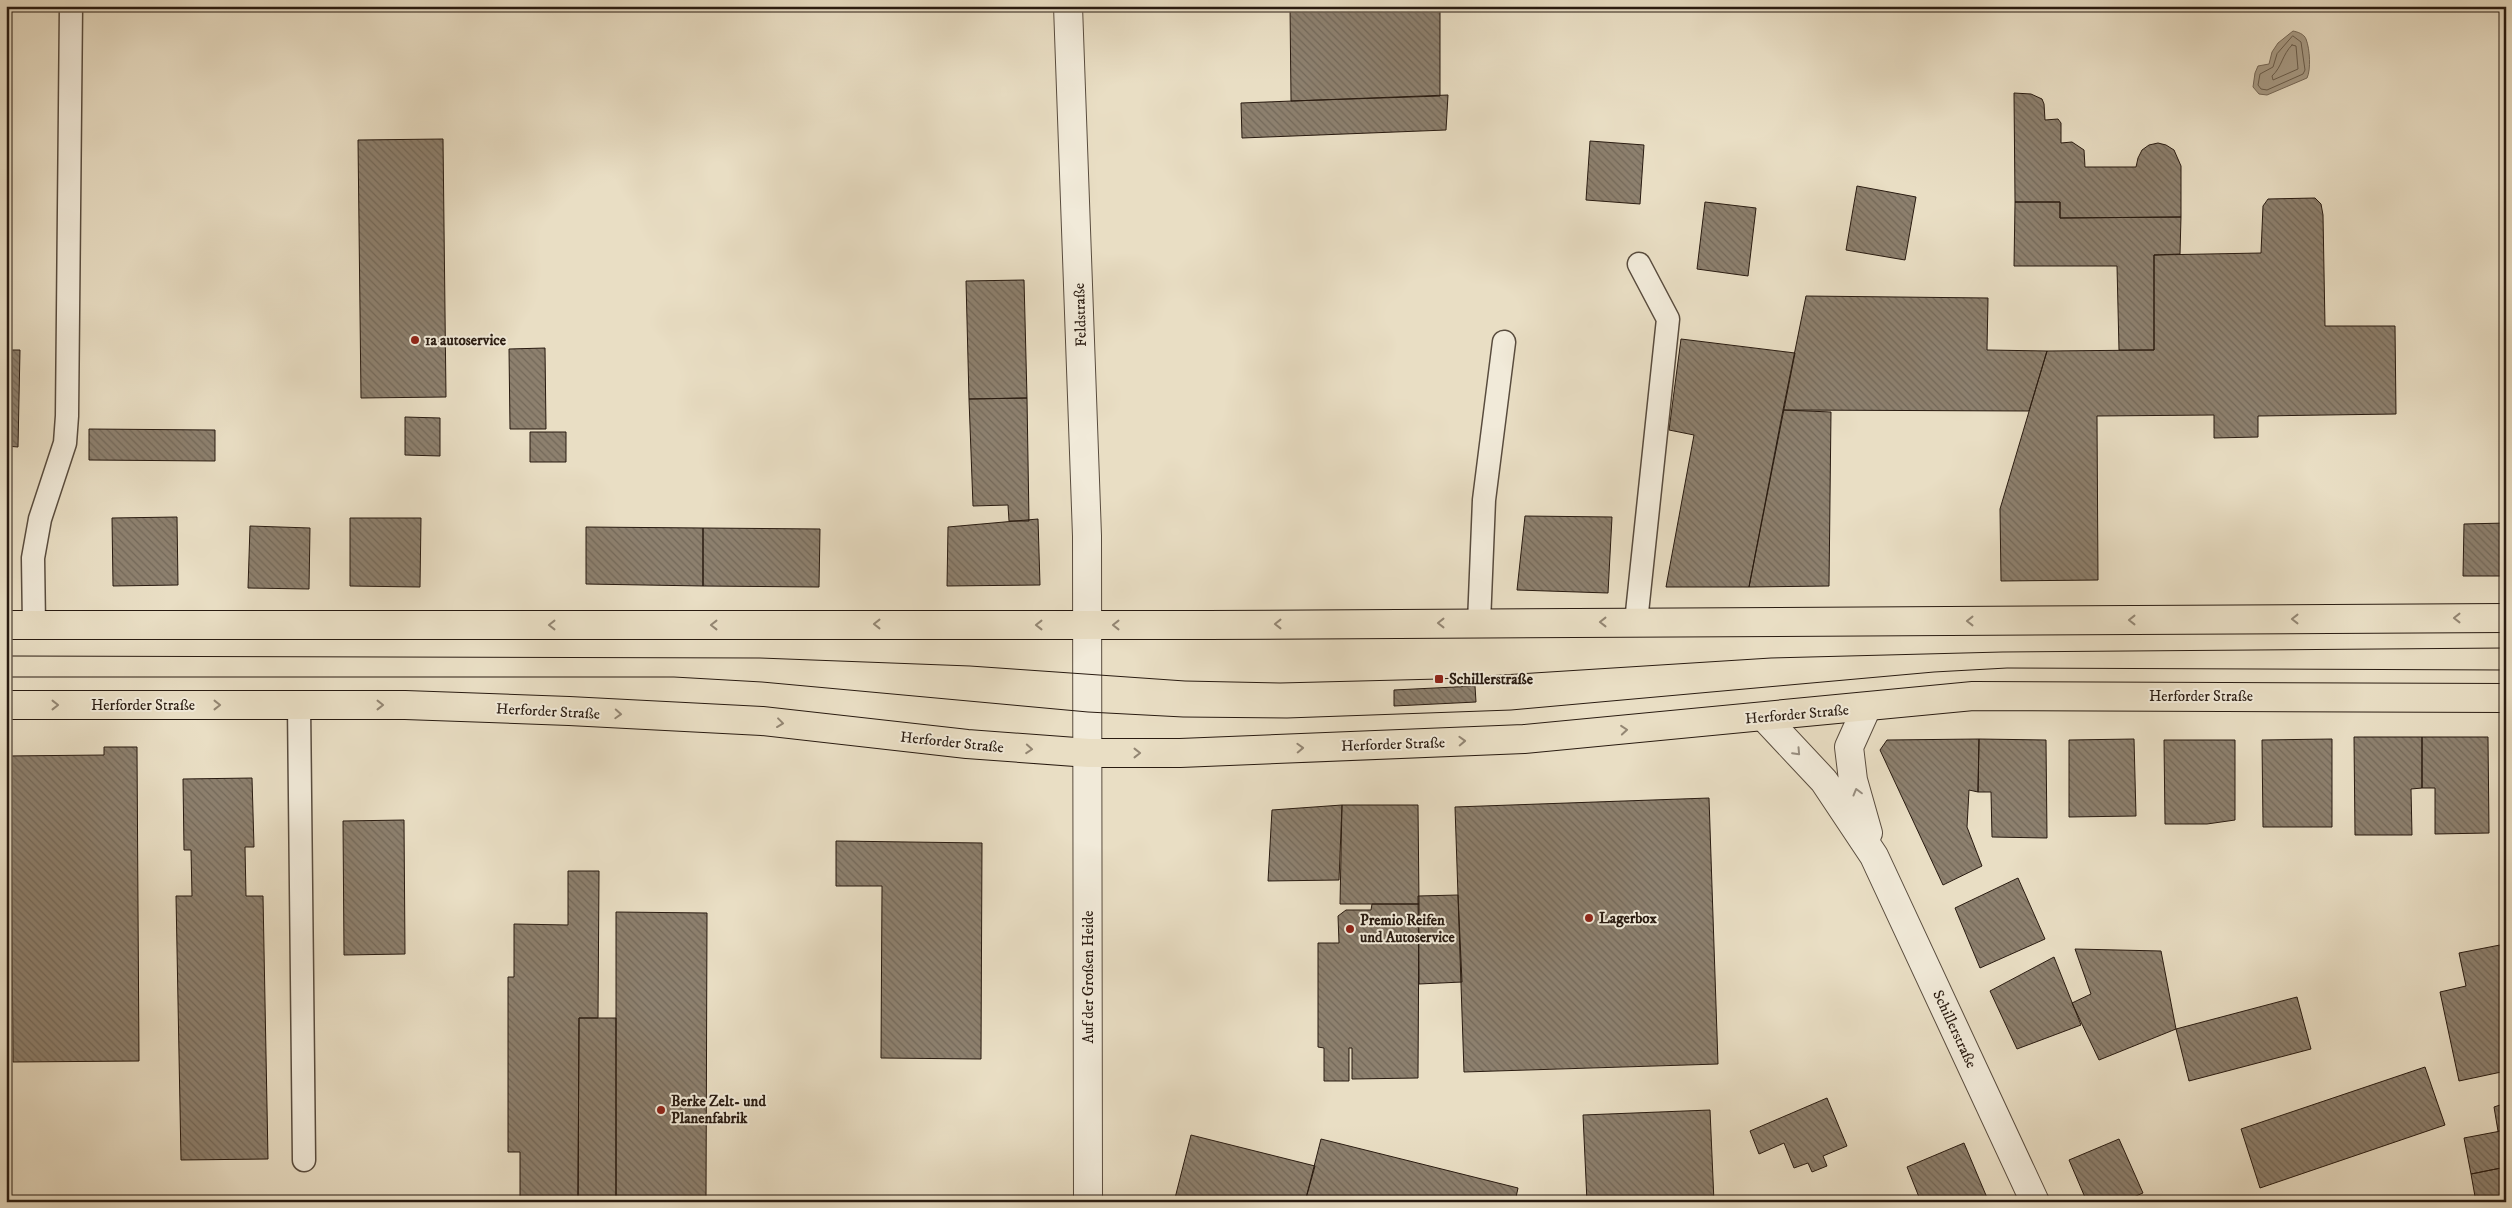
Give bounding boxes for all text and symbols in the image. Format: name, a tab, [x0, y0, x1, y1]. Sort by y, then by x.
street label: Feldstraße	[1070, 283, 1091, 347]
place label: 1a autoservice	[425, 331, 507, 350]
marker: 1a autoservice	[409, 334, 421, 346]
one-way arrow	[2453, 613, 2460, 623]
one-way arrow	[2290, 614, 2298, 624]
one-way arrow	[2128, 615, 2136, 625]
one-way arrow	[1965, 616, 1973, 626]
one-way arrow	[1599, 617, 1607, 627]
one-way arrow	[1437, 618, 1444, 628]
one-way arrow	[873, 619, 880, 629]
one-way arrow	[1274, 619, 1282, 629]
one-way arrow	[548, 620, 556, 631]
one-way arrow	[710, 620, 718, 630]
one-way arrow	[1035, 620, 1043, 630]
one-way arrow	[1112, 620, 1120, 630]
place label: Schillerstraße	[1449, 670, 1534, 689]
marker: Schillerstraße	[1433, 673, 1445, 685]
street label: Herforder Straße	[2149, 687, 2253, 706]
street label: Herforder Straße	[91, 696, 195, 715]
street label: Herforder Straße	[496, 699, 600, 724]
one-way arrow	[52, 700, 59, 710]
one-way arrow	[214, 700, 222, 710]
one-way arrow	[376, 700, 384, 710]
street label: Herforder Straße	[1744, 701, 1850, 728]
one-way arrow	[614, 708, 622, 719]
one-way arrow	[776, 717, 784, 728]
one-way arrow	[1621, 724, 1629, 735]
street label: Herforder Straße	[899, 728, 1005, 757]
street label: Herforder Straße	[1341, 733, 1445, 756]
one-way arrow	[1458, 736, 1466, 747]
one-way arrow	[1296, 742, 1304, 753]
one-way arrow	[1025, 743, 1033, 754]
one-way arrow	[1791, 747, 1800, 756]
one-way arrow	[1134, 748, 1142, 758]
one-way arrow	[1852, 788, 1862, 796]
place label: Lagerbox	[1599, 909, 1658, 928]
street label: Auf der Großen Heide	[1079, 910, 1098, 1044]
place label: Premio Reifen und Autoservice	[1360, 911, 1456, 947]
marker: Lagerbox	[1583, 912, 1595, 924]
marker: Premio Reifen und Autoservice	[1344, 923, 1356, 935]
street label: Schillerstraße	[1928, 987, 1981, 1071]
place label: Berke Zelt- und Planenfabrik	[671, 1092, 766, 1128]
marker: Berke Zelt- und Planenfabrik	[655, 1104, 667, 1116]

